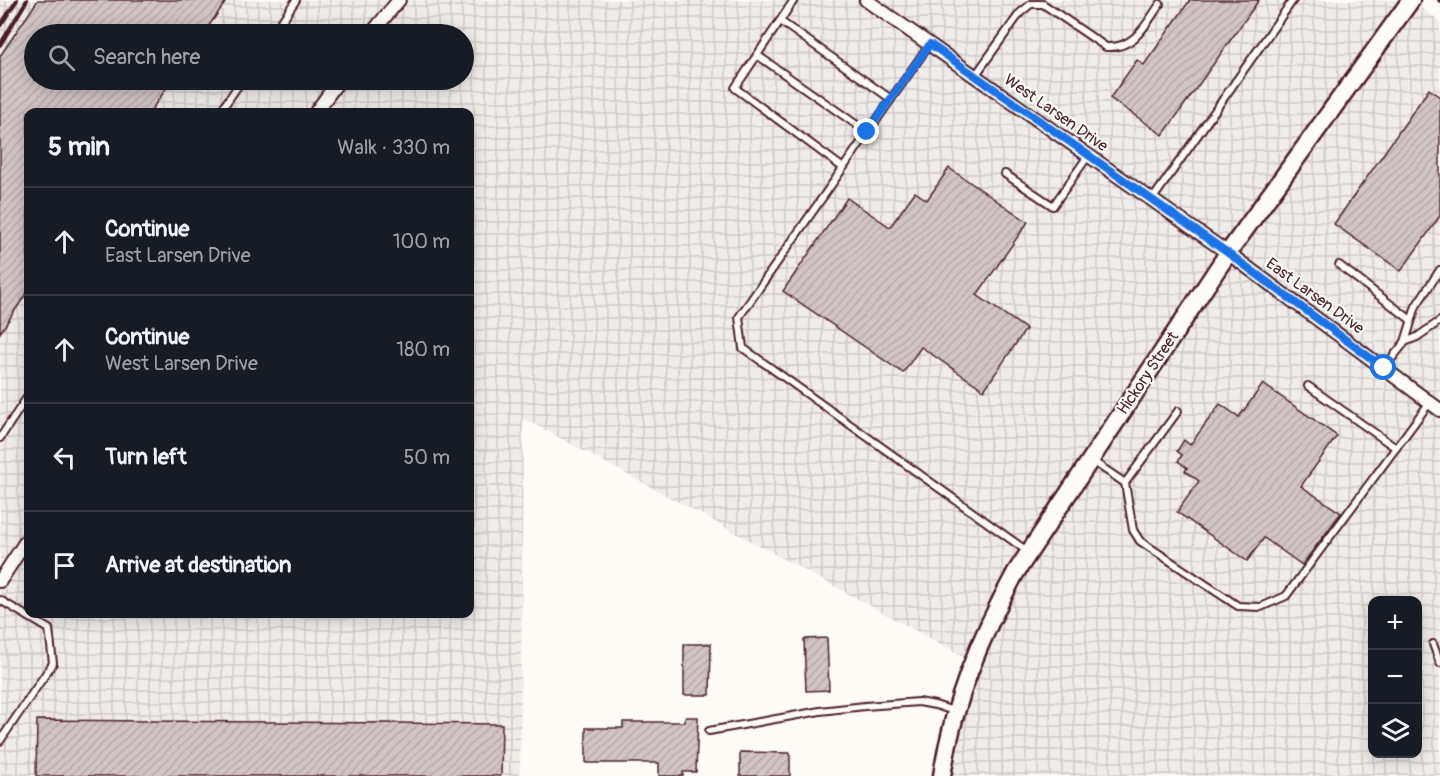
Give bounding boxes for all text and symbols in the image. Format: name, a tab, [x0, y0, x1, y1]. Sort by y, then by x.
search box	[24, 24, 474, 90]
icon: search	[45, 41, 78, 74]
text: Search here	[93, 43, 200, 71]
street label: West Larsen Drive	[1000, 70, 1112, 156]
route end	[853, 118, 879, 144]
text: 5 min	[48, 131, 110, 163]
text: Walk · 330 m	[337, 135, 450, 160]
text: Continue	[105, 215, 189, 243]
icon: ahead	[48, 225, 81, 258]
text: 100 m	[393, 229, 450, 254]
text: East Larsen Drive	[105, 243, 251, 268]
street label: East Larsen Drive	[1262, 254, 1368, 338]
text: Continue	[105, 323, 189, 351]
street label: Hickory Street	[1113, 327, 1183, 418]
icon: ahead	[48, 333, 81, 366]
text: 180 m	[396, 337, 450, 362]
text: West Larsen Drive	[105, 351, 258, 376]
route start	[1370, 354, 1396, 380]
icon: left	[48, 441, 81, 474]
text: Turn left	[105, 443, 187, 471]
text: 50 m	[403, 445, 450, 470]
icon: arrive	[48, 549, 81, 582]
text: Arrive at destination	[105, 551, 291, 579]
map controls	[1368, 596, 1422, 758]
button: +	[1368, 596, 1422, 650]
button: −	[1368, 650, 1422, 704]
button: layers	[1368, 704, 1422, 758]

